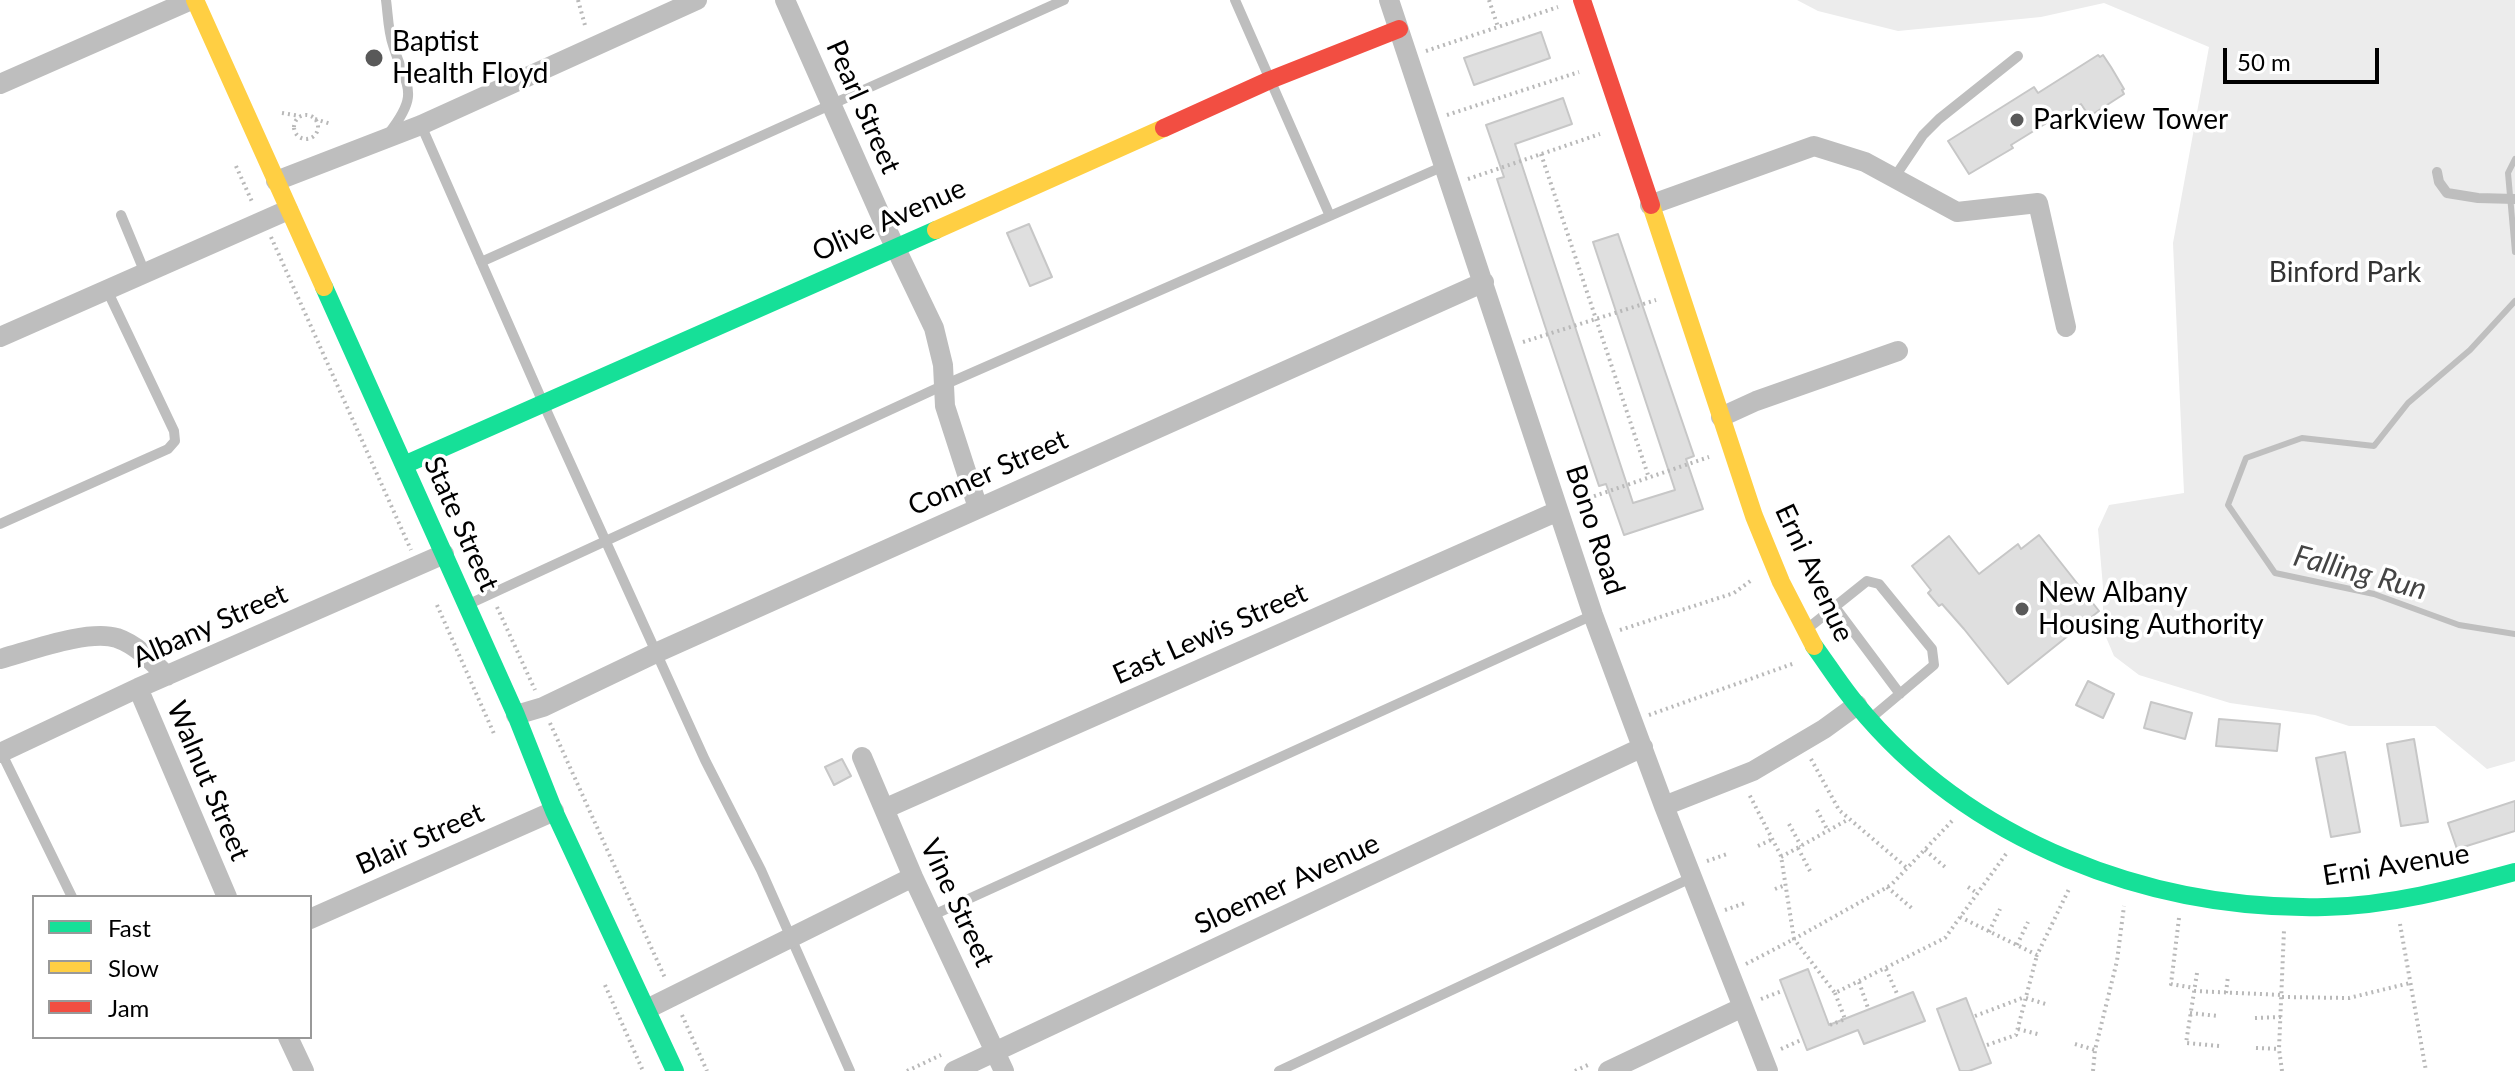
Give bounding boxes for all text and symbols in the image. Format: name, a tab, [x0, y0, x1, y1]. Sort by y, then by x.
place label: Baptist Health Floyd	[392, 25, 548, 91]
scale bar	[2227, 32, 2383, 82]
street label: Pearl Street	[819, 35, 907, 179]
marker: Baptist Health Floyd	[363, 47, 385, 69]
text: 50 m	[2237, 47, 2291, 76]
place label: Parkview Tower	[2033, 103, 2228, 137]
marker: Parkview Tower	[2008, 111, 2026, 129]
street label: Olive Avenue	[807, 171, 971, 269]
park label: Binford Park	[2269, 256, 2421, 290]
street label: Conner Street	[903, 423, 1073, 523]
street label: State Street	[416, 451, 506, 597]
street label: Bono Road	[1558, 461, 1632, 599]
street label: Erni Avenue	[1767, 499, 1861, 647]
water label: Falling Run	[2290, 538, 2430, 608]
street label: East Lewis Street	[1108, 576, 1312, 692]
place label: New Albany Housing Authority	[2038, 576, 2264, 642]
street label: Albany Street	[127, 577, 293, 675]
marker: New Albany Housing Authority	[2013, 600, 2031, 618]
street label: Walnut Street	[159, 696, 257, 866]
street label: Blair Street	[351, 796, 489, 882]
street label: Sloemer Avenue	[1189, 826, 1385, 942]
street label: Vine Street	[913, 834, 1001, 972]
street label: Erni Avenue	[2320, 837, 2472, 893]
legend	[32, 895, 312, 1039]
text: Fast	[108, 913, 151, 942]
text: Slow	[108, 953, 159, 982]
text: Jam	[108, 993, 149, 1022]

